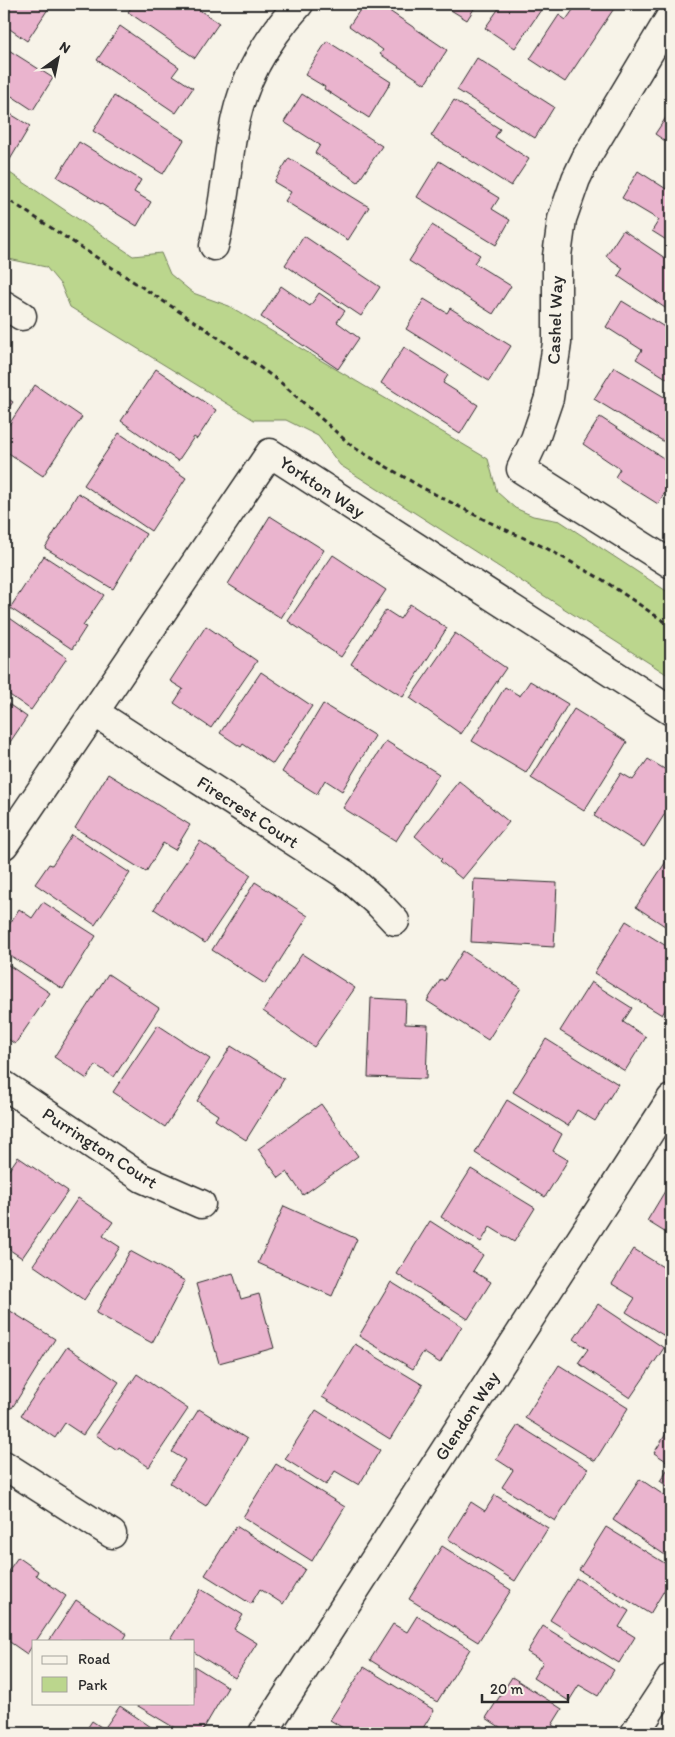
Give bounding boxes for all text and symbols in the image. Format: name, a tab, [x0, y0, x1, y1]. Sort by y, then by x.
north arrow	[32, 32, 82, 82]
text: N	[56, 38, 73, 57]
street label: Cashel Way	[542, 275, 568, 365]
street label: Yorkton Way	[275, 451, 370, 523]
street label: Firecrest Court	[193, 771, 303, 853]
street label: Purrington Court	[38, 1103, 162, 1194]
street label: Glendon Way	[430, 1367, 504, 1465]
legend	[32, 1640, 195, 1704]
text: Road	[78, 1650, 111, 1668]
scale bar	[482, 1672, 569, 1704]
text: Park	[78, 1676, 108, 1694]
text: 20 m	[490, 1680, 524, 1698]

